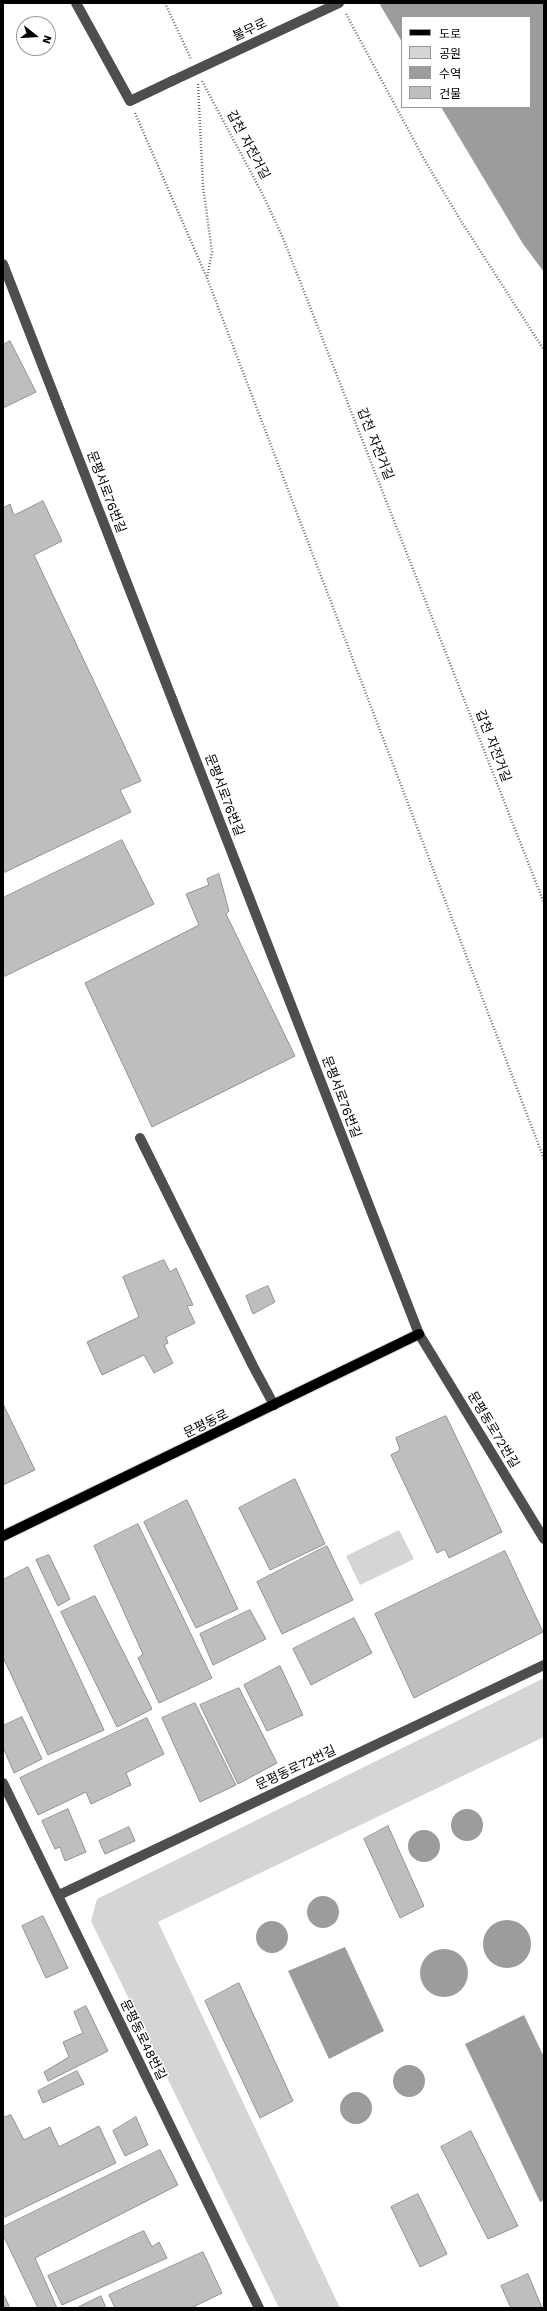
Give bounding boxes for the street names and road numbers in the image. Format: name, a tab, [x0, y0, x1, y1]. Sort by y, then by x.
street label: 불무로	[230, 15, 270, 45]
street label: 갑천 자전거길	[223, 108, 273, 182]
street label: 갑천 자전거길	[353, 406, 397, 482]
street label: 문평서로76번길	[83, 449, 129, 535]
street label: 갑천 자전거길	[472, 708, 514, 784]
street label: 문평서로76번길	[201, 752, 247, 838]
street label: 문평서로76번길	[318, 1054, 364, 1140]
street label: 문평동로72번길	[464, 1389, 522, 1471]
street label: 문평동로	[181, 1407, 231, 1441]
street label: 문평동로72번길	[253, 1743, 339, 1793]
street label: 문평동로48번길	[117, 1997, 169, 2083]

